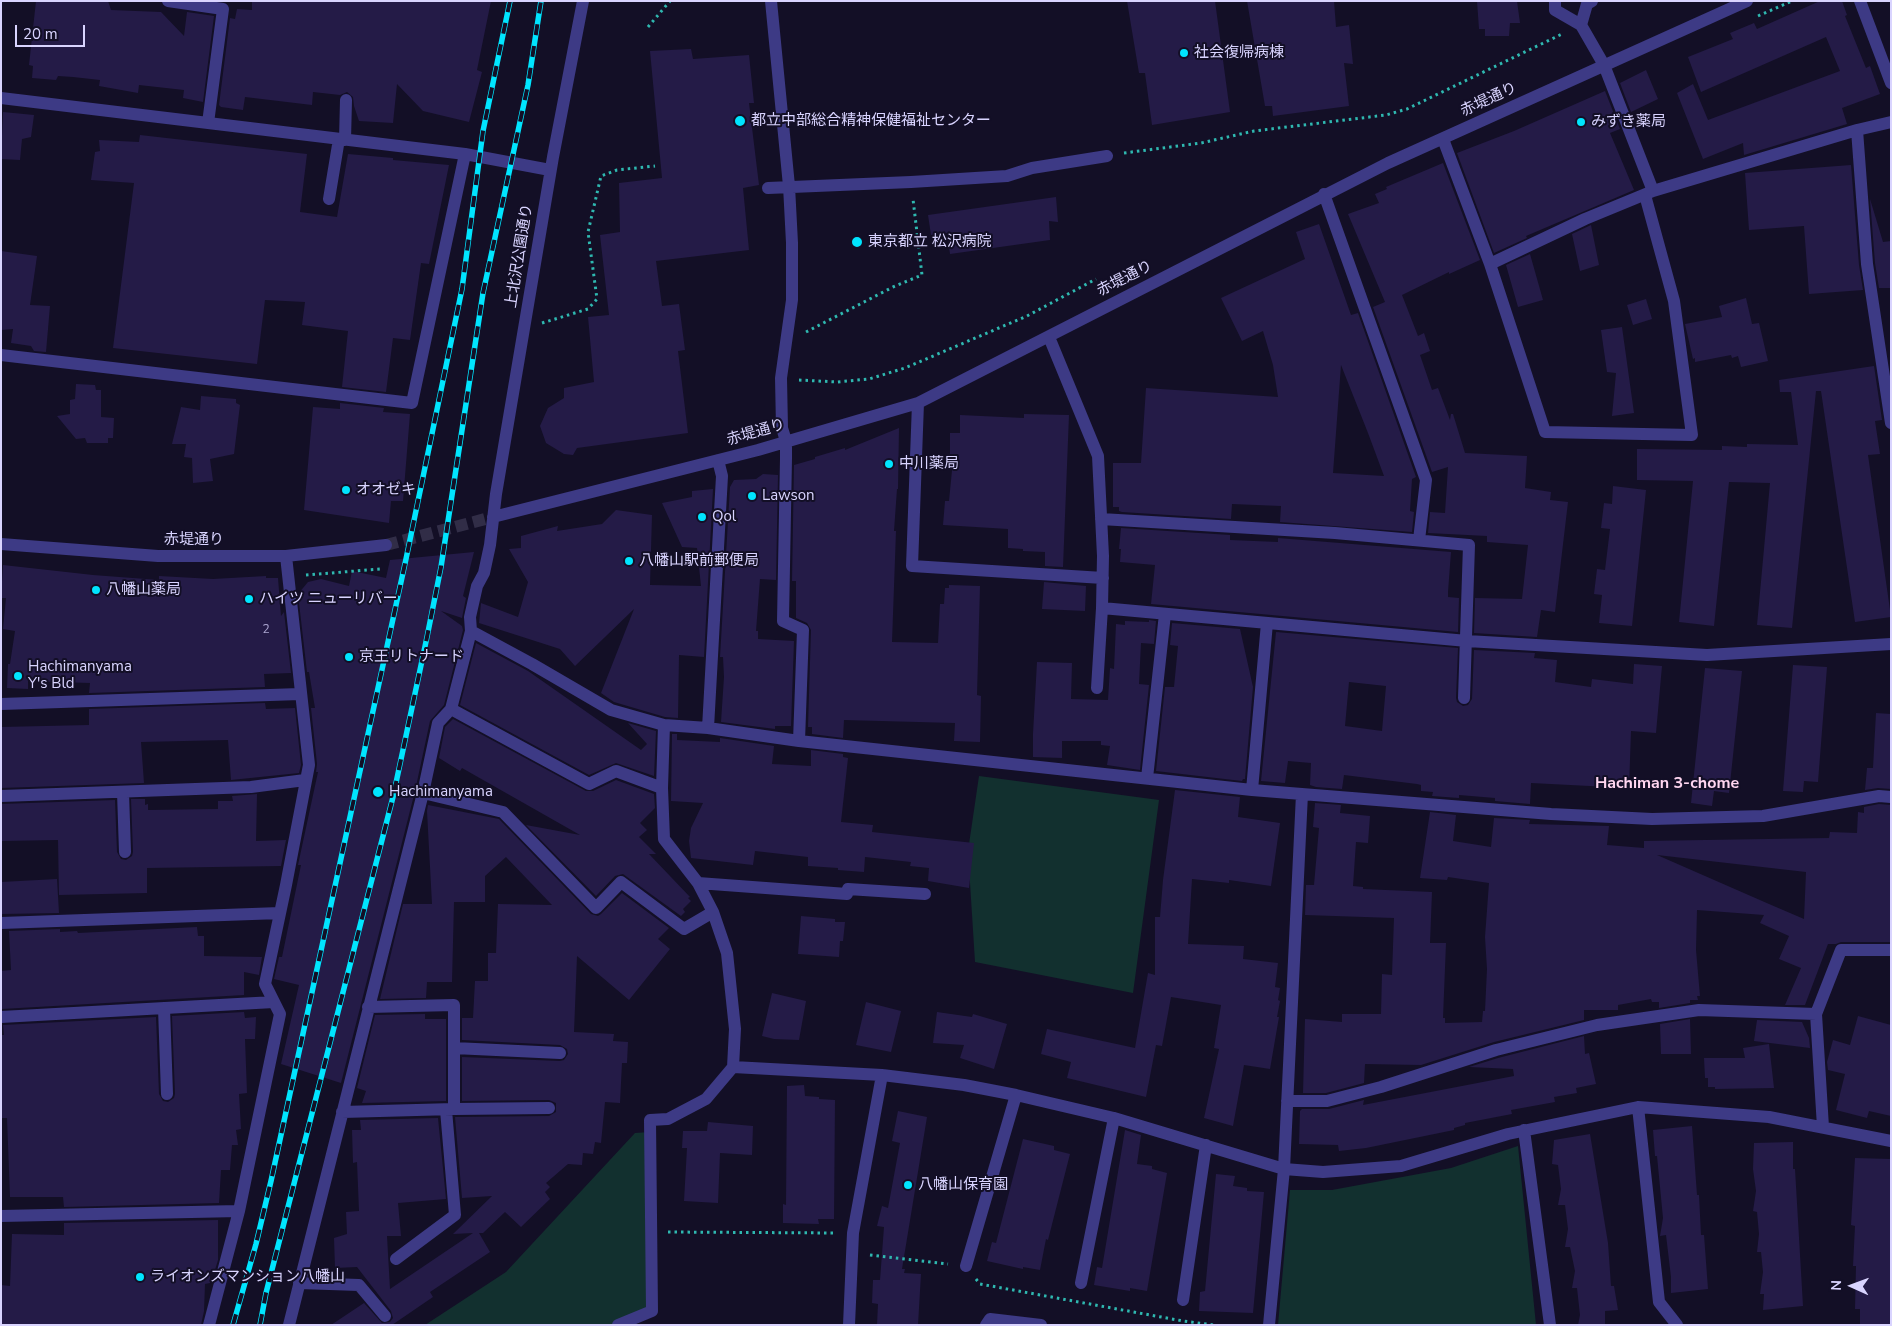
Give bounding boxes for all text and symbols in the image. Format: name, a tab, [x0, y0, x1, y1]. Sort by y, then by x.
scale bar	[18, 15, 88, 47]
text: 20 m	[23, 24, 58, 44]
place label: 社会復帰病棟	[1194, 44, 1284, 62]
marker: 社会復帰病棟	[1178, 47, 1190, 59]
street label: 赤堤通り	[1458, 79, 1520, 121]
place label: 都立中部総合精神保健福祉センター	[751, 112, 991, 130]
place label: みずき薬局	[1591, 113, 1666, 131]
marker: 都立中部総合精神保健福祉センター	[733, 114, 747, 128]
marker: みずき薬局	[1575, 116, 1587, 128]
street label: 上北沢公園通り	[503, 203, 537, 309]
place label: 東京都立 松沢病院	[868, 233, 992, 251]
marker: 東京都立 松沢病院	[850, 235, 864, 249]
street label: 赤堤通り	[1094, 257, 1156, 301]
street label: 赤堤通り	[725, 416, 787, 450]
place label: 中川薬局	[899, 455, 959, 473]
marker: 中川薬局	[883, 458, 895, 470]
place label: オオゼキ	[356, 481, 416, 499]
marker: オオゼキ	[340, 484, 352, 496]
place label: Lawson	[762, 487, 815, 505]
marker: Lawson	[746, 490, 758, 502]
place label: Qol	[712, 508, 736, 526]
marker: Qol	[696, 511, 708, 523]
street label: 赤堤通り	[164, 531, 224, 549]
place label: 八幡山駅前郵便局	[639, 552, 759, 570]
marker: 八幡山駅前郵便局	[623, 555, 635, 567]
place label: 八幡山薬局	[106, 581, 181, 599]
marker: 八幡山薬局	[90, 584, 102, 596]
place label: ハイツ ニューリバー	[259, 590, 398, 608]
marker: ハイツ ニューリバー	[243, 593, 255, 605]
house number: 2	[262, 623, 270, 637]
place label: 京王リトナード	[359, 648, 464, 666]
marker: 京王リトナード	[343, 651, 355, 663]
place label: Hachimanyama Y's Bld	[28, 658, 132, 693]
marker: Hachimanyama Y's Bld	[12, 670, 24, 682]
district label: Hachiman 3-chome	[1595, 774, 1739, 794]
place label: Hachimanyama	[389, 783, 493, 801]
marker: Hachimanyama	[371, 785, 385, 799]
place label: 八幡山保育園	[918, 1176, 1008, 1194]
marker: 八幡山保育園	[902, 1179, 914, 1191]
north arrow	[1827, 1261, 1877, 1311]
place label: ライオンズマンション八幡山	[150, 1268, 345, 1286]
marker: ライオンズマンション八幡山	[134, 1271, 146, 1283]
text: N	[1827, 1280, 1846, 1291]

